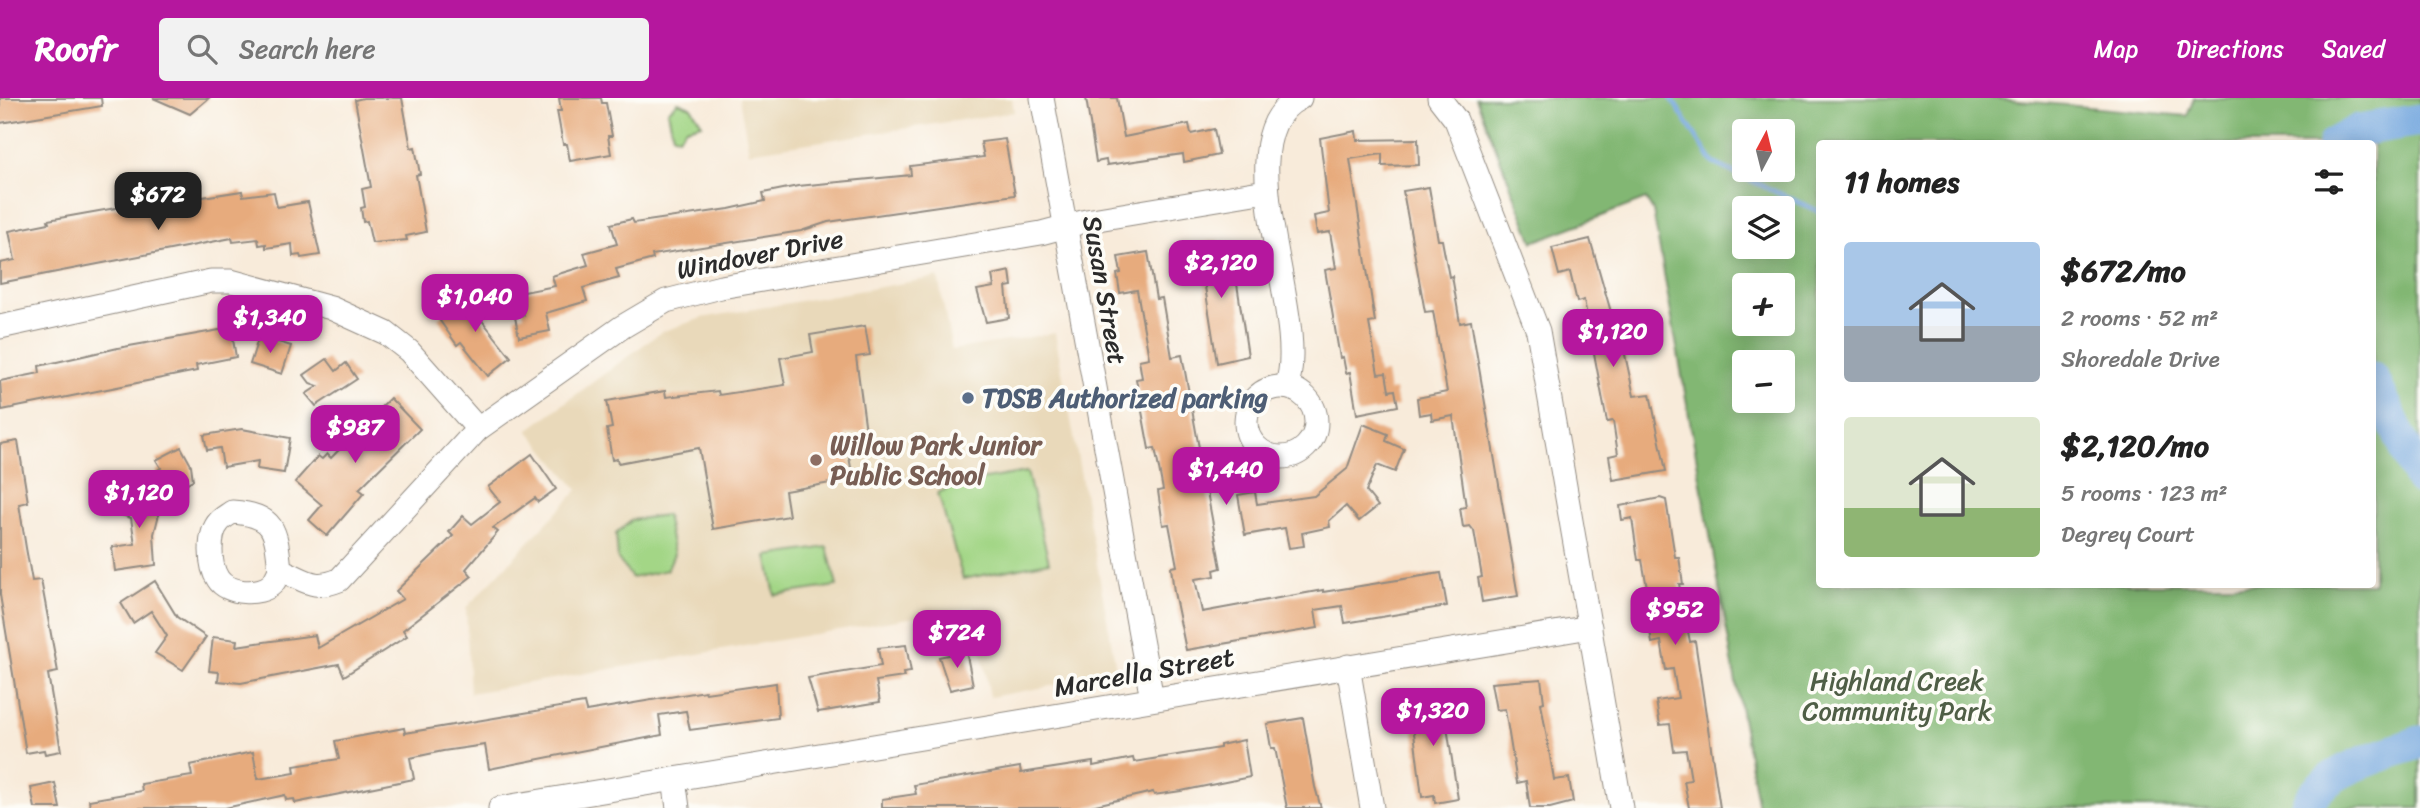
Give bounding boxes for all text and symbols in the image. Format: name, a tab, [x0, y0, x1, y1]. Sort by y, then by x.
search box	[159, 18, 649, 81]
text: Roofr	[35, 20, 117, 78]
text: Search here	[239, 26, 376, 72]
text: Map	[2094, 28, 2138, 70]
text: Directions	[2176, 28, 2284, 70]
text: Saved	[2322, 28, 2385, 70]
icon: search	[183, 30, 221, 68]
north arrow	[1732, 119, 1796, 182]
map controls	[1732, 119, 1795, 413]
text: 11 homes	[1844, 155, 1959, 209]
icon: filters	[2310, 163, 2348, 201]
pin: $672	[117, 172, 199, 232]
text: $672	[131, 174, 185, 215]
button: layers	[1732, 196, 1795, 259]
street label: Susan Street	[1069, 212, 1141, 368]
street label: Windover Drive	[673, 215, 847, 293]
pin: $2,120	[1164, 240, 1278, 300]
text: $2,120	[1185, 242, 1257, 283]
text: $672/mo	[2061, 244, 2186, 298]
icon: home	[1900, 270, 1984, 354]
button: +	[1732, 273, 1795, 336]
pin: $1,040	[418, 274, 532, 334]
text: $1,040	[438, 276, 512, 317]
pin: $1,340	[213, 296, 327, 355]
text: $1,340	[233, 297, 307, 338]
text: 2 rooms · 52 m²	[2061, 298, 2218, 339]
pin: $1,120	[1556, 310, 1670, 369]
text: $1,120	[1578, 311, 1648, 352]
text: Shoredale Drive	[2061, 339, 2220, 380]
button: −	[1732, 350, 1795, 413]
place label: TDSB Authorized parking	[982, 375, 1268, 421]
marker: TDSB Authorized parking	[960, 390, 976, 406]
pin: $987	[314, 406, 396, 465]
text: $987	[327, 407, 383, 448]
text: $2,120/mo	[2061, 419, 2209, 473]
place label: Willow Park Junior Public School	[830, 422, 1043, 498]
icon: home	[1900, 445, 1984, 529]
pin: $1,440	[1169, 448, 1283, 507]
text: $1,440	[1189, 449, 1263, 490]
marker: Willow Park Junior Public School	[808, 452, 824, 468]
pin: $1,120	[82, 470, 196, 530]
text: $1,120	[104, 472, 174, 513]
text: 5 rooms · 123 m²	[2061, 473, 2228, 514]
text: Degrey Court	[2061, 514, 2195, 555]
pin: $952	[1634, 588, 1716, 647]
text: $952	[1647, 589, 1703, 630]
pin: $724	[916, 610, 998, 670]
text: $724	[929, 612, 985, 653]
street label: Marcella Street	[1050, 634, 1238, 710]
park label: Highland Creek Community Park	[1802, 658, 1992, 734]
pin: $1,320	[1376, 688, 1490, 748]
text: $1,320	[1397, 690, 1469, 731]

